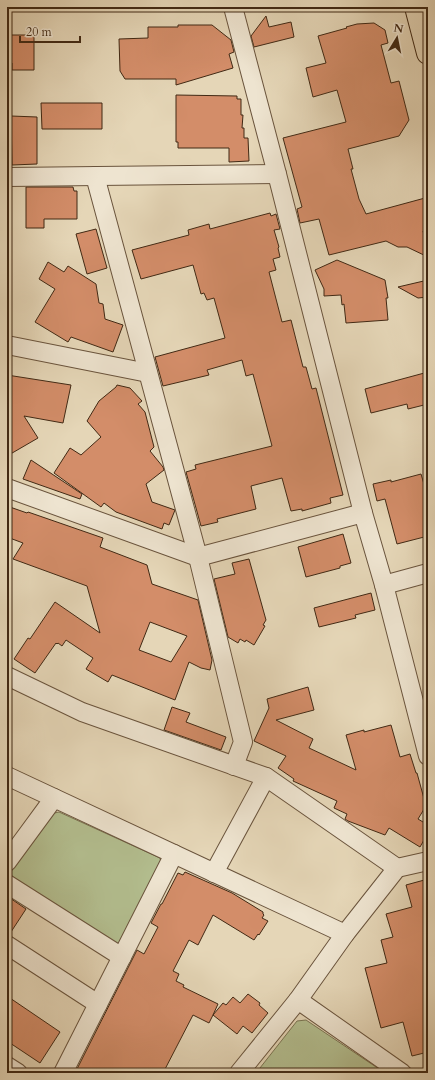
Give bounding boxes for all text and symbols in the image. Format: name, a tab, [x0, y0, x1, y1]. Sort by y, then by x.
scale bar	[20, 18, 80, 44]
north arrow	[377, 18, 417, 58]
text: N	[393, 20, 405, 37]
text: 20 m	[26, 24, 53, 40]

